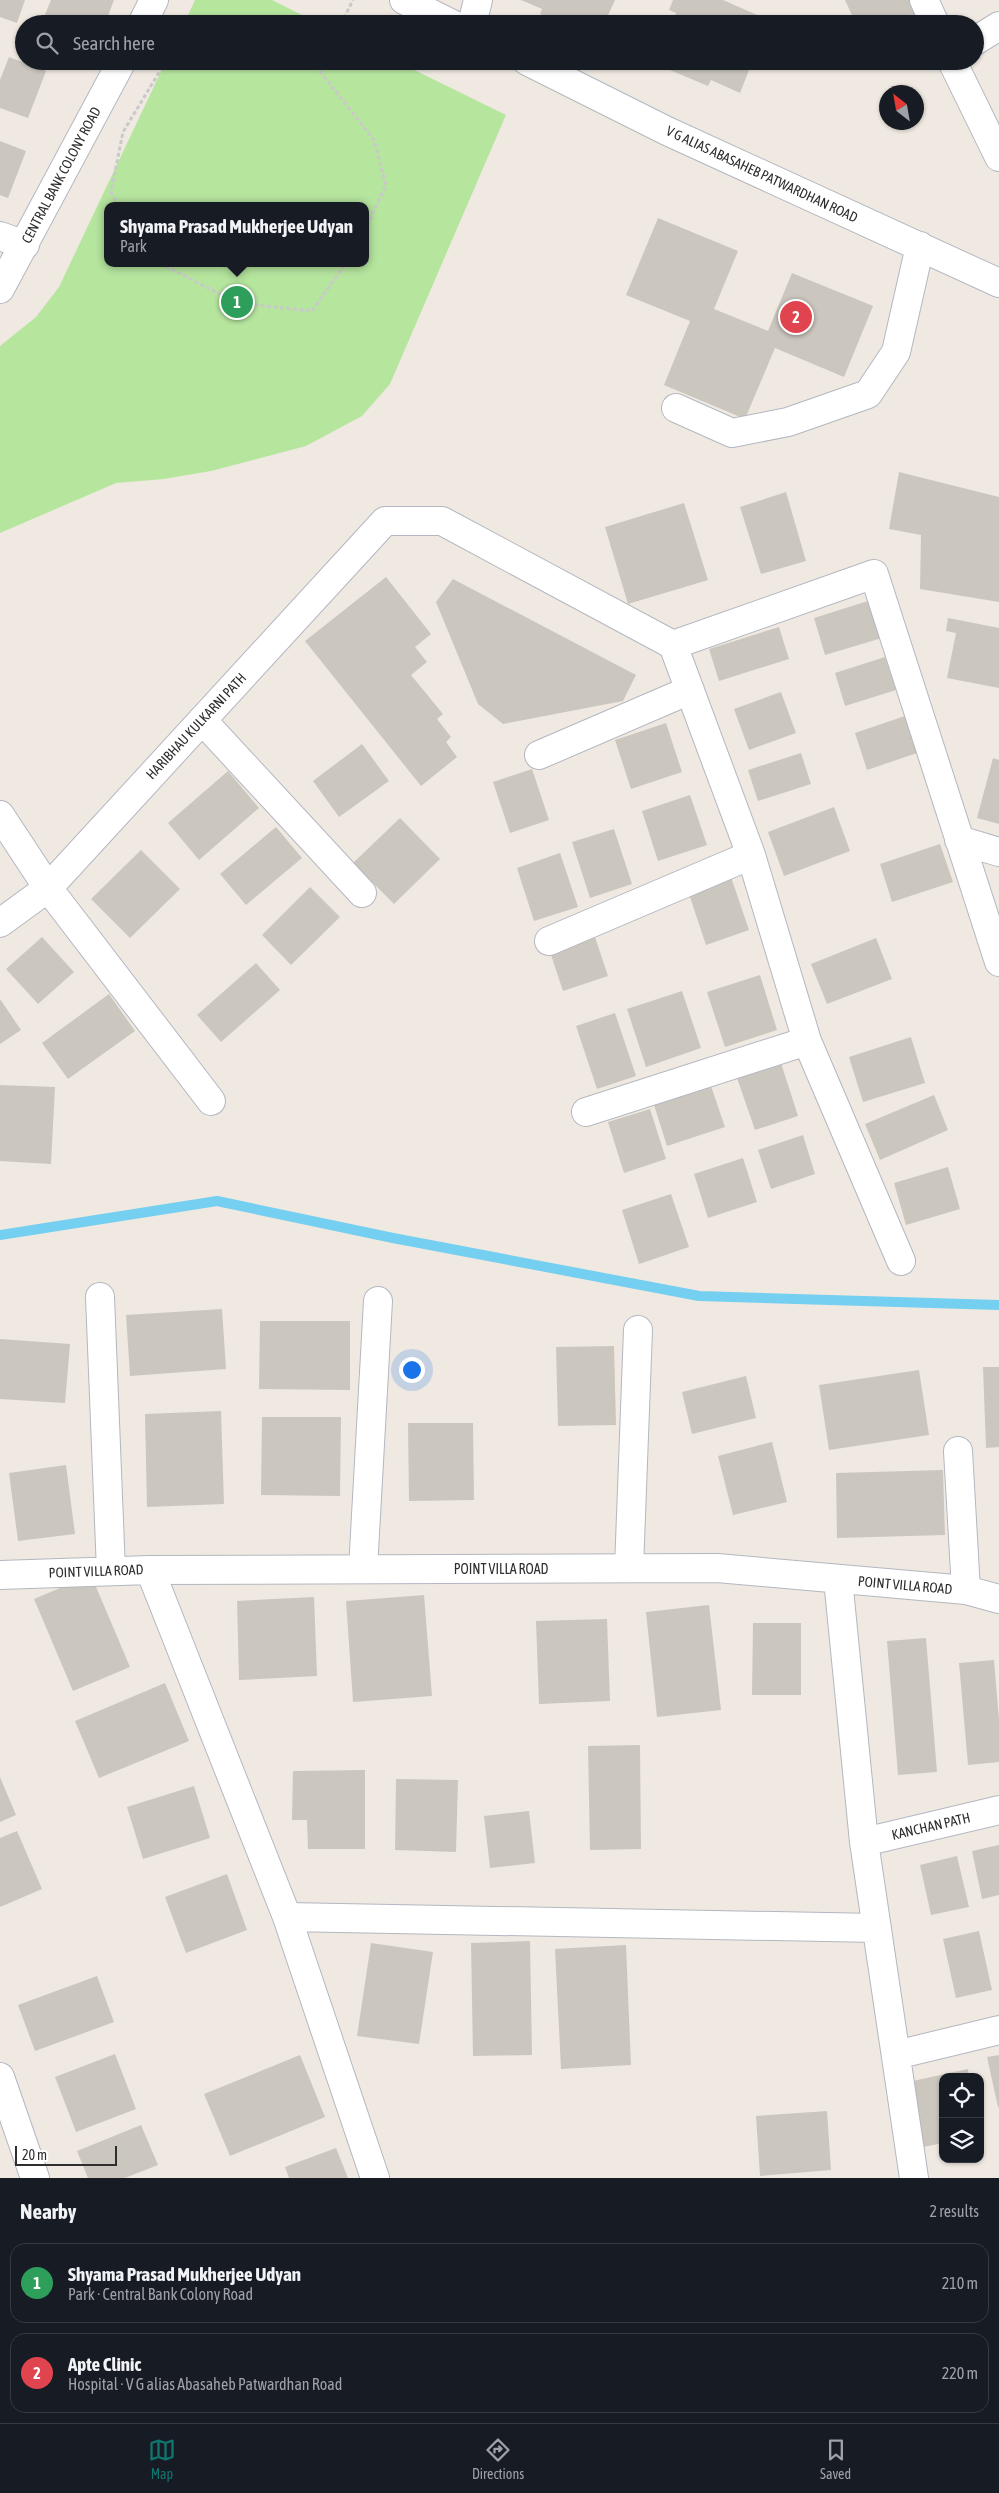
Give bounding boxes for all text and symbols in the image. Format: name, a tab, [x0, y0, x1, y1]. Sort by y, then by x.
search box	[15, 15, 984, 70]
icon: search	[33, 29, 61, 57]
text: Search here	[73, 32, 155, 54]
north arrow	[879, 85, 924, 130]
street label: CENTRAL BANK COLONY ROAD	[18, 104, 104, 246]
street label: V G ALIAS ABASAHEB PATWARDHAN ROAD	[664, 122, 861, 226]
popup	[104, 202, 369, 267]
text: Shyama Prasad Mukherjee Udyan	[120, 215, 353, 237]
text: Park	[120, 237, 147, 255]
pin: 1	[221, 283, 253, 321]
pin: 2	[780, 298, 812, 336]
street label: HARIBHAU KULKARNI PATH	[143, 670, 249, 782]
your location	[399, 1357, 425, 1383]
street label: POINT VILLA ROAD	[48, 1561, 144, 1581]
street label: POINT VILLA ROAD	[454, 1561, 549, 1577]
street label: POINT VILLA ROAD	[857, 1573, 953, 1597]
street label: KANCHAN PATH	[890, 1809, 972, 1843]
map controls	[939, 2073, 984, 2163]
button: locate	[939, 2073, 984, 2118]
button: layers	[939, 2118, 984, 2163]
scale bar	[15, 2143, 118, 2166]
text: 20 m	[22, 2147, 47, 2163]
text: Nearby	[20, 2199, 76, 2223]
text: 2 results	[929, 2202, 979, 2220]
text: Shyama Prasad Mukherjee Udyan	[68, 2263, 301, 2285]
text: 1	[33, 2274, 41, 2292]
text: 210 m	[942, 2274, 978, 2292]
text: Park · Central Bank Colony Road	[68, 2285, 253, 2303]
text: Apte Clinic	[68, 2353, 141, 2375]
text: 2	[33, 2364, 41, 2382]
text: 220 m	[942, 2364, 978, 2382]
text: Hospital · V G alias Abasaheb Patwardhan Road	[68, 2375, 342, 2393]
tab: Map	[148, 2436, 176, 2482]
tab: Directions	[472, 2436, 524, 2482]
tab: Saved	[820, 2436, 851, 2482]

